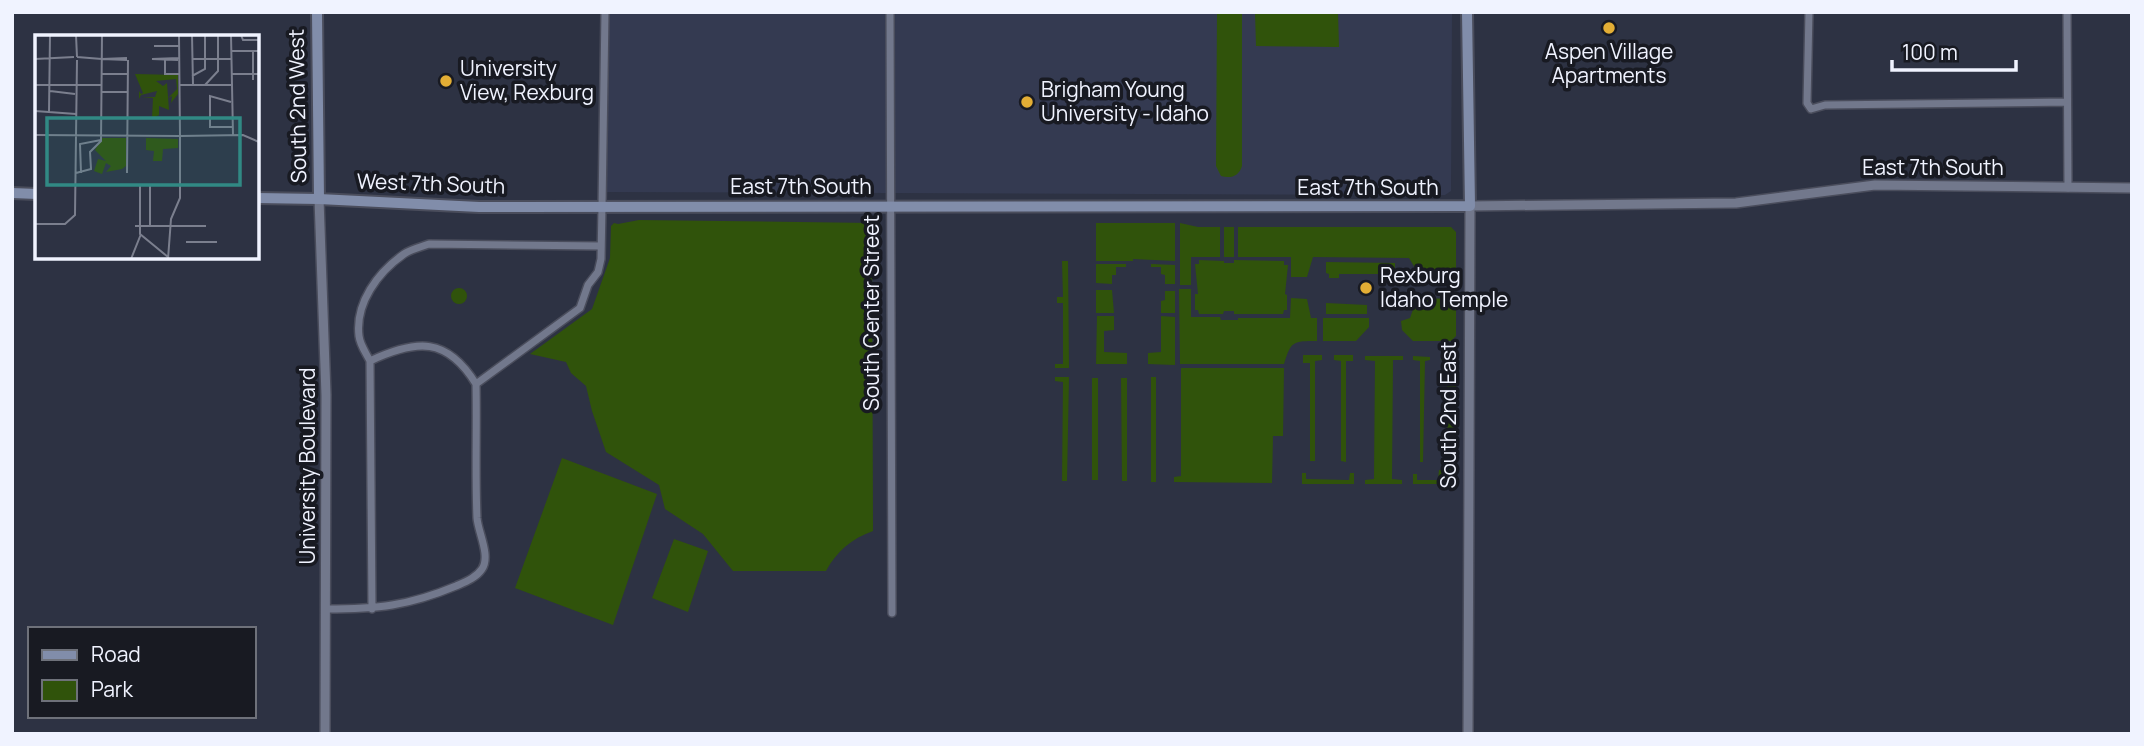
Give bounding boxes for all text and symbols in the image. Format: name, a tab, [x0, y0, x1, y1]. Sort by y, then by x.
marker: Aspen Village Apartments	[1601, 20, 1617, 36]
scale bar	[1892, 28, 2016, 72]
street label: South 2nd West	[282, 29, 312, 183]
inset map	[35, 35, 259, 259]
place label: Aspen Village Apartments	[1545, 37, 1673, 89]
text: 100 m	[1902, 38, 1958, 66]
place label: University View, Rexburg	[460, 54, 594, 106]
marker: University View, Rexburg	[438, 73, 454, 89]
place label: Brigham Young University - Idaho	[1041, 75, 1209, 127]
marker: Brigham Young University - Idaho	[1019, 94, 1035, 110]
street label: East 7th South	[1862, 153, 2004, 181]
street label: West 7th South	[356, 166, 506, 200]
street label: East 7th South	[730, 172, 872, 200]
street label: East 7th South	[1297, 173, 1439, 201]
street label: South Center Street	[857, 215, 885, 411]
place label: Rexburg Idaho Temple	[1380, 261, 1508, 313]
marker: Rexburg Idaho Temple	[1358, 280, 1374, 296]
street label: South 2nd East	[1434, 341, 1462, 489]
street label: University Boulevard	[293, 367, 321, 565]
legend	[28, 627, 256, 718]
text: Road	[91, 640, 141, 668]
text: Park	[91, 675, 133, 703]

